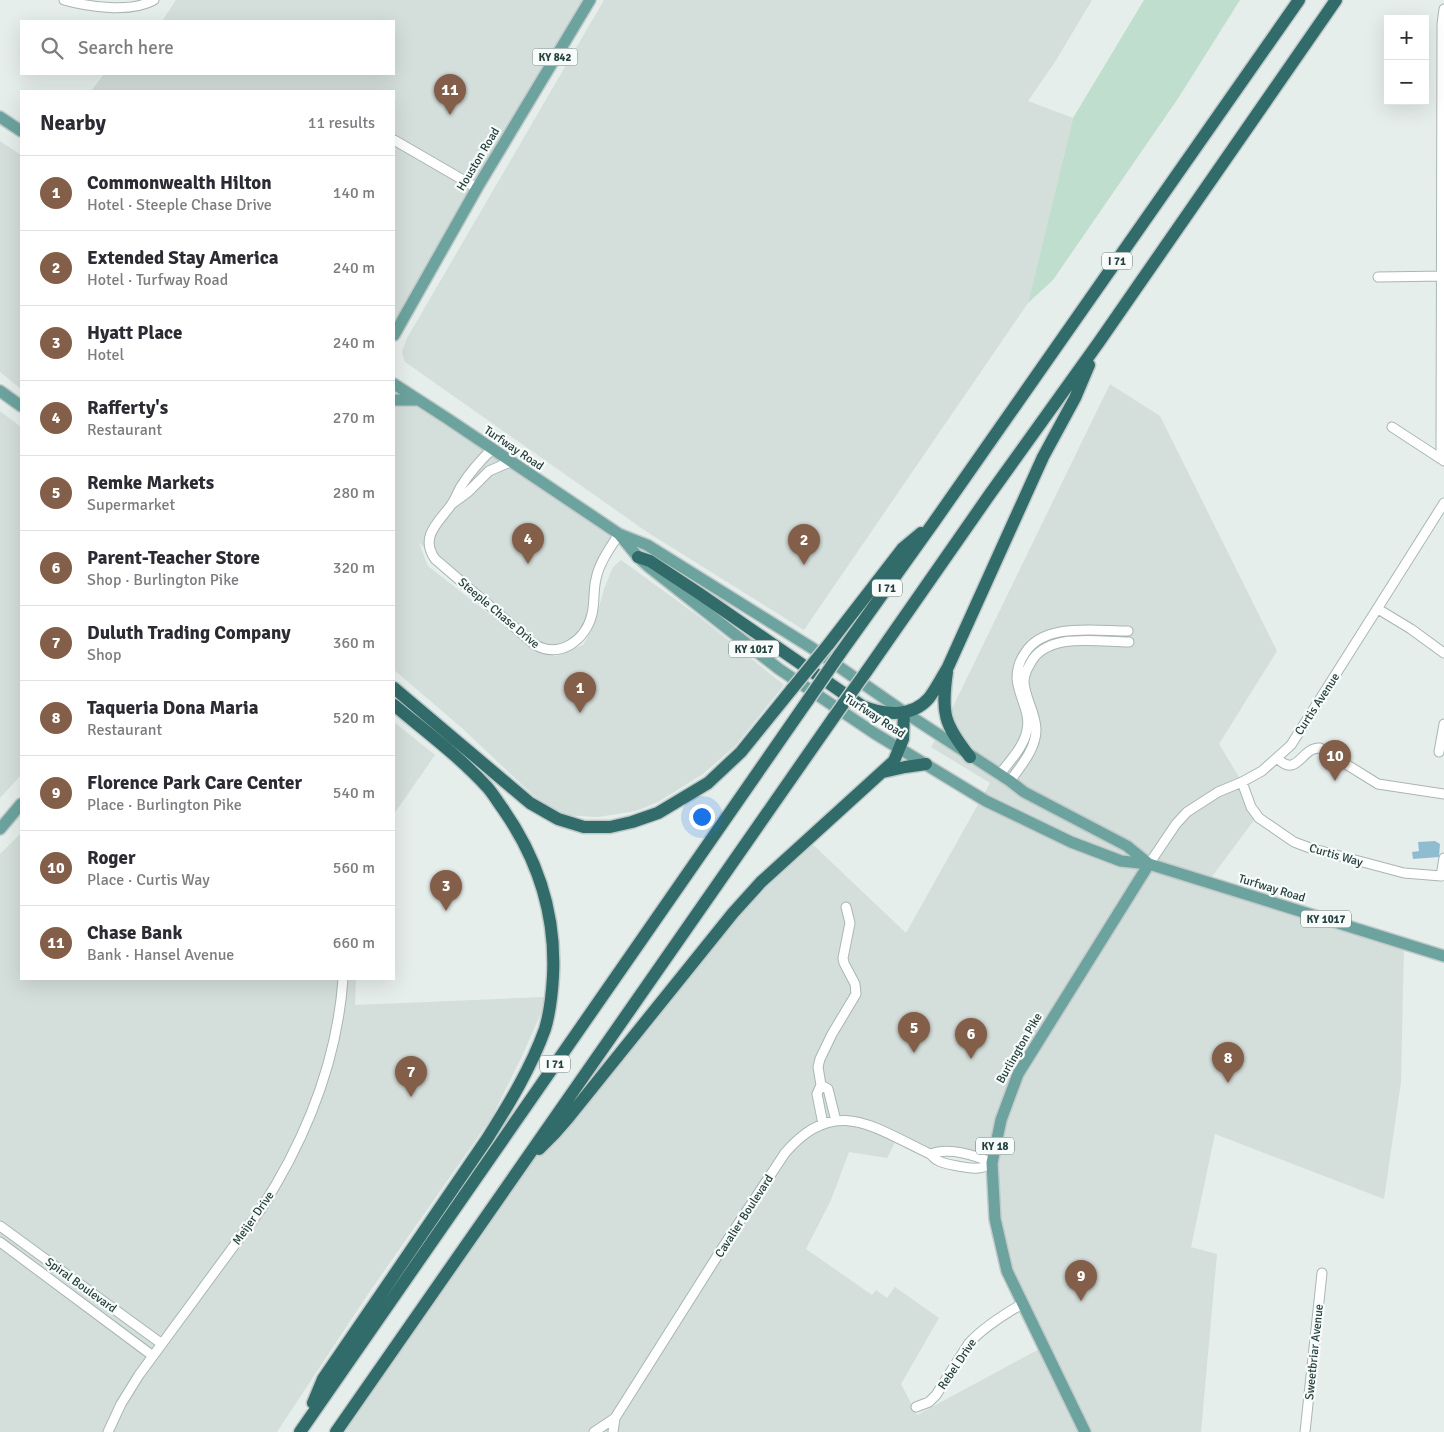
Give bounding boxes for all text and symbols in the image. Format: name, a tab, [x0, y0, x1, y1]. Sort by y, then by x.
map controls	[1384, 15, 1429, 105]
button: +	[1384, 15, 1429, 60]
search box	[20, 20, 395, 75]
icon: search	[38, 34, 66, 62]
text: Search here	[78, 36, 174, 60]
road number: KY 842	[532, 48, 578, 66]
button: −	[1384, 60, 1429, 105]
pin: 11	[434, 74, 466, 115]
text: Nearby	[40, 110, 106, 136]
text: 11 results	[308, 113, 375, 133]
street label: Houston Road	[454, 125, 503, 194]
text: Commonwealth Hilton	[87, 171, 272, 195]
text: 1	[52, 183, 60, 203]
text: 140 m	[333, 183, 375, 203]
text: Hotel · Steeple Chase Drive	[87, 195, 272, 215]
text: Extended Stay America	[87, 246, 278, 270]
road number: I 71	[1102, 252, 1132, 270]
text: 2	[52, 258, 60, 278]
text: 240 m	[333, 258, 375, 278]
text: Hotel · Turfway Road	[87, 270, 228, 290]
text: Hyatt Place	[87, 321, 182, 345]
text: 3	[52, 333, 60, 353]
text: 240 m	[333, 333, 375, 353]
text: Hotel	[87, 345, 124, 365]
text: Rafferty's	[87, 396, 168, 420]
text: 4	[52, 408, 60, 428]
text: 270 m	[333, 408, 375, 428]
text: Restaurant	[87, 420, 162, 440]
street label: Turfway Road	[481, 423, 547, 474]
text: Remke Markets	[87, 471, 214, 495]
text: 5	[52, 483, 60, 503]
text: 280 m	[333, 483, 375, 503]
text: Supermarket	[87, 495, 175, 515]
pin: 4	[512, 523, 544, 564]
pin: 2	[788, 524, 820, 565]
text: Parent-Teacher Store	[87, 546, 260, 570]
text: 6	[52, 558, 60, 578]
text: 320 m	[333, 558, 375, 578]
text: Shop · Burlington Pike	[87, 570, 239, 590]
street label: Steeple Chase Drive	[455, 575, 542, 652]
road number: I 71	[872, 580, 902, 596]
text: Duluth Trading Company	[87, 621, 291, 645]
text: 7	[52, 633, 60, 653]
text: 360 m	[333, 633, 375, 653]
road number: KY 1017	[729, 641, 779, 658]
text: Shop	[87, 645, 121, 665]
street label: Curtis Avenue	[1292, 670, 1343, 738]
pin: 1	[564, 672, 596, 713]
street label: Turfway Road	[842, 691, 908, 742]
text: Taqueria Dona Maria	[87, 696, 258, 720]
text: 8	[52, 708, 60, 728]
text: 520 m	[333, 708, 375, 728]
text: Restaurant	[87, 720, 162, 740]
pin: 10	[1319, 740, 1351, 781]
text: Florence Park Care Center	[87, 771, 302, 795]
text: 9	[52, 783, 60, 803]
text: 540 m	[333, 783, 375, 803]
text: Place · Burlington Pike	[87, 795, 242, 815]
your location	[689, 804, 715, 830]
street label: Curtis Way	[1307, 841, 1365, 870]
text: Roger	[87, 846, 135, 870]
text: 10	[47, 858, 65, 878]
text: 560 m	[333, 858, 375, 878]
text: Place · Curtis Way	[87, 870, 210, 890]
pin: 3	[430, 870, 462, 911]
street label: Turfway Road	[1237, 871, 1307, 906]
road number: KY 1017	[1301, 911, 1351, 928]
text: Chase Bank	[87, 921, 182, 945]
text: 11	[47, 933, 65, 953]
text: 660 m	[333, 933, 375, 953]
text: Bank · Hansel Avenue	[87, 945, 234, 965]
street label: Burlington Pike	[993, 1010, 1046, 1086]
pin: 5	[898, 1012, 930, 1053]
pin: 6	[955, 1018, 987, 1059]
pin: 8	[1212, 1042, 1244, 1083]
pin: 7	[395, 1056, 427, 1097]
road number: I 71	[540, 1056, 570, 1072]
road number: KY 18	[976, 1138, 1014, 1154]
street label: Cavalier Boulevard	[712, 1172, 777, 1261]
street label: Meijer Drive	[229, 1189, 277, 1248]
street label: Spiral Boulevard	[42, 1255, 119, 1316]
pin: 9	[1065, 1260, 1097, 1301]
street label: Sweetbriar Avenue	[1302, 1303, 1327, 1401]
street label: Rebel Drive	[935, 1336, 980, 1393]

